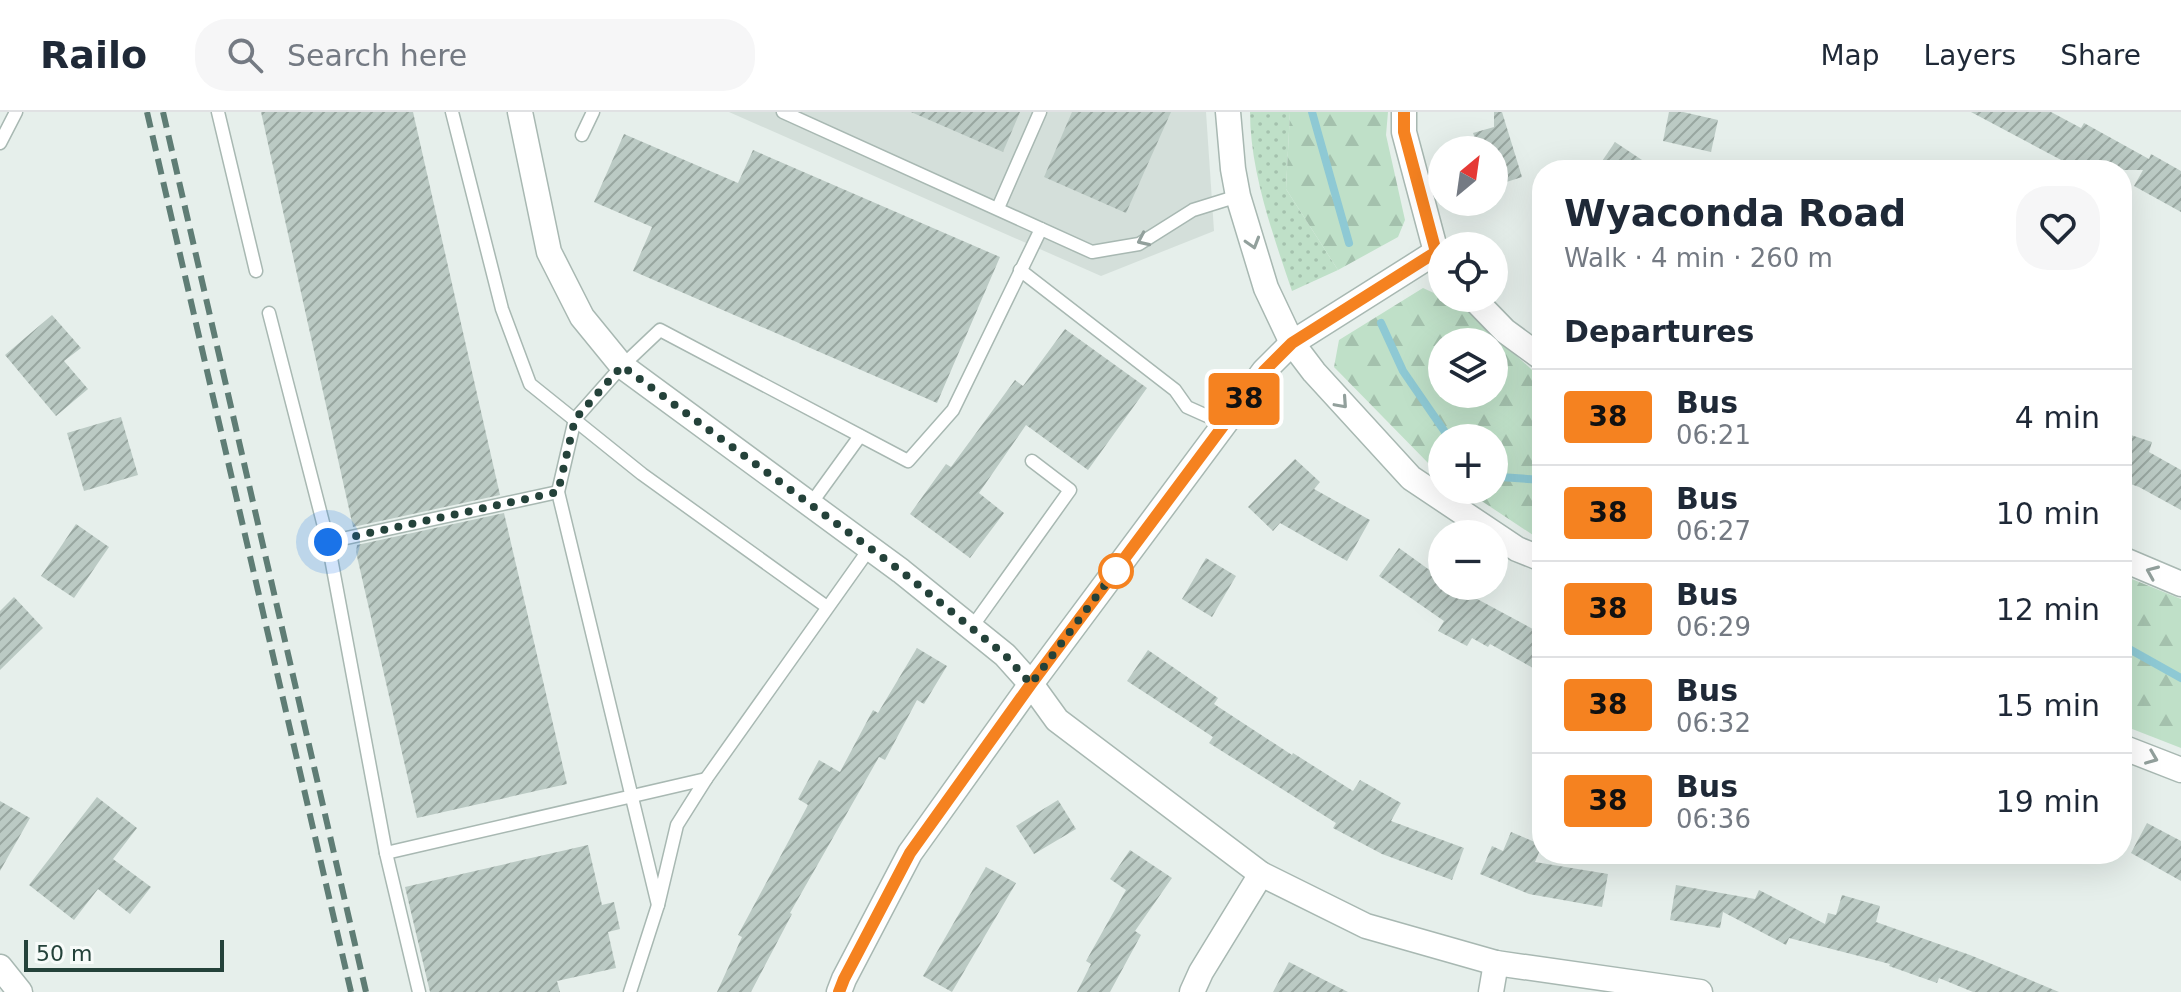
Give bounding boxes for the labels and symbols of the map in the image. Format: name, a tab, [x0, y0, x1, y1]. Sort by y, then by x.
north arrow	[1428, 136, 1508, 216]
one-way arrow	[1137, 230, 1152, 246]
one-way arrow	[1244, 236, 1260, 249]
line badge: 38	[1208, 373, 1280, 425]
one-way arrow	[1333, 393, 1347, 408]
your location	[308, 522, 348, 562]
unlabelled marker	[1099, 554, 1133, 588]
one-way arrow	[2145, 565, 2160, 581]
one-way arrow	[2143, 749, 2158, 765]
scale bar	[24, 936, 224, 972]

